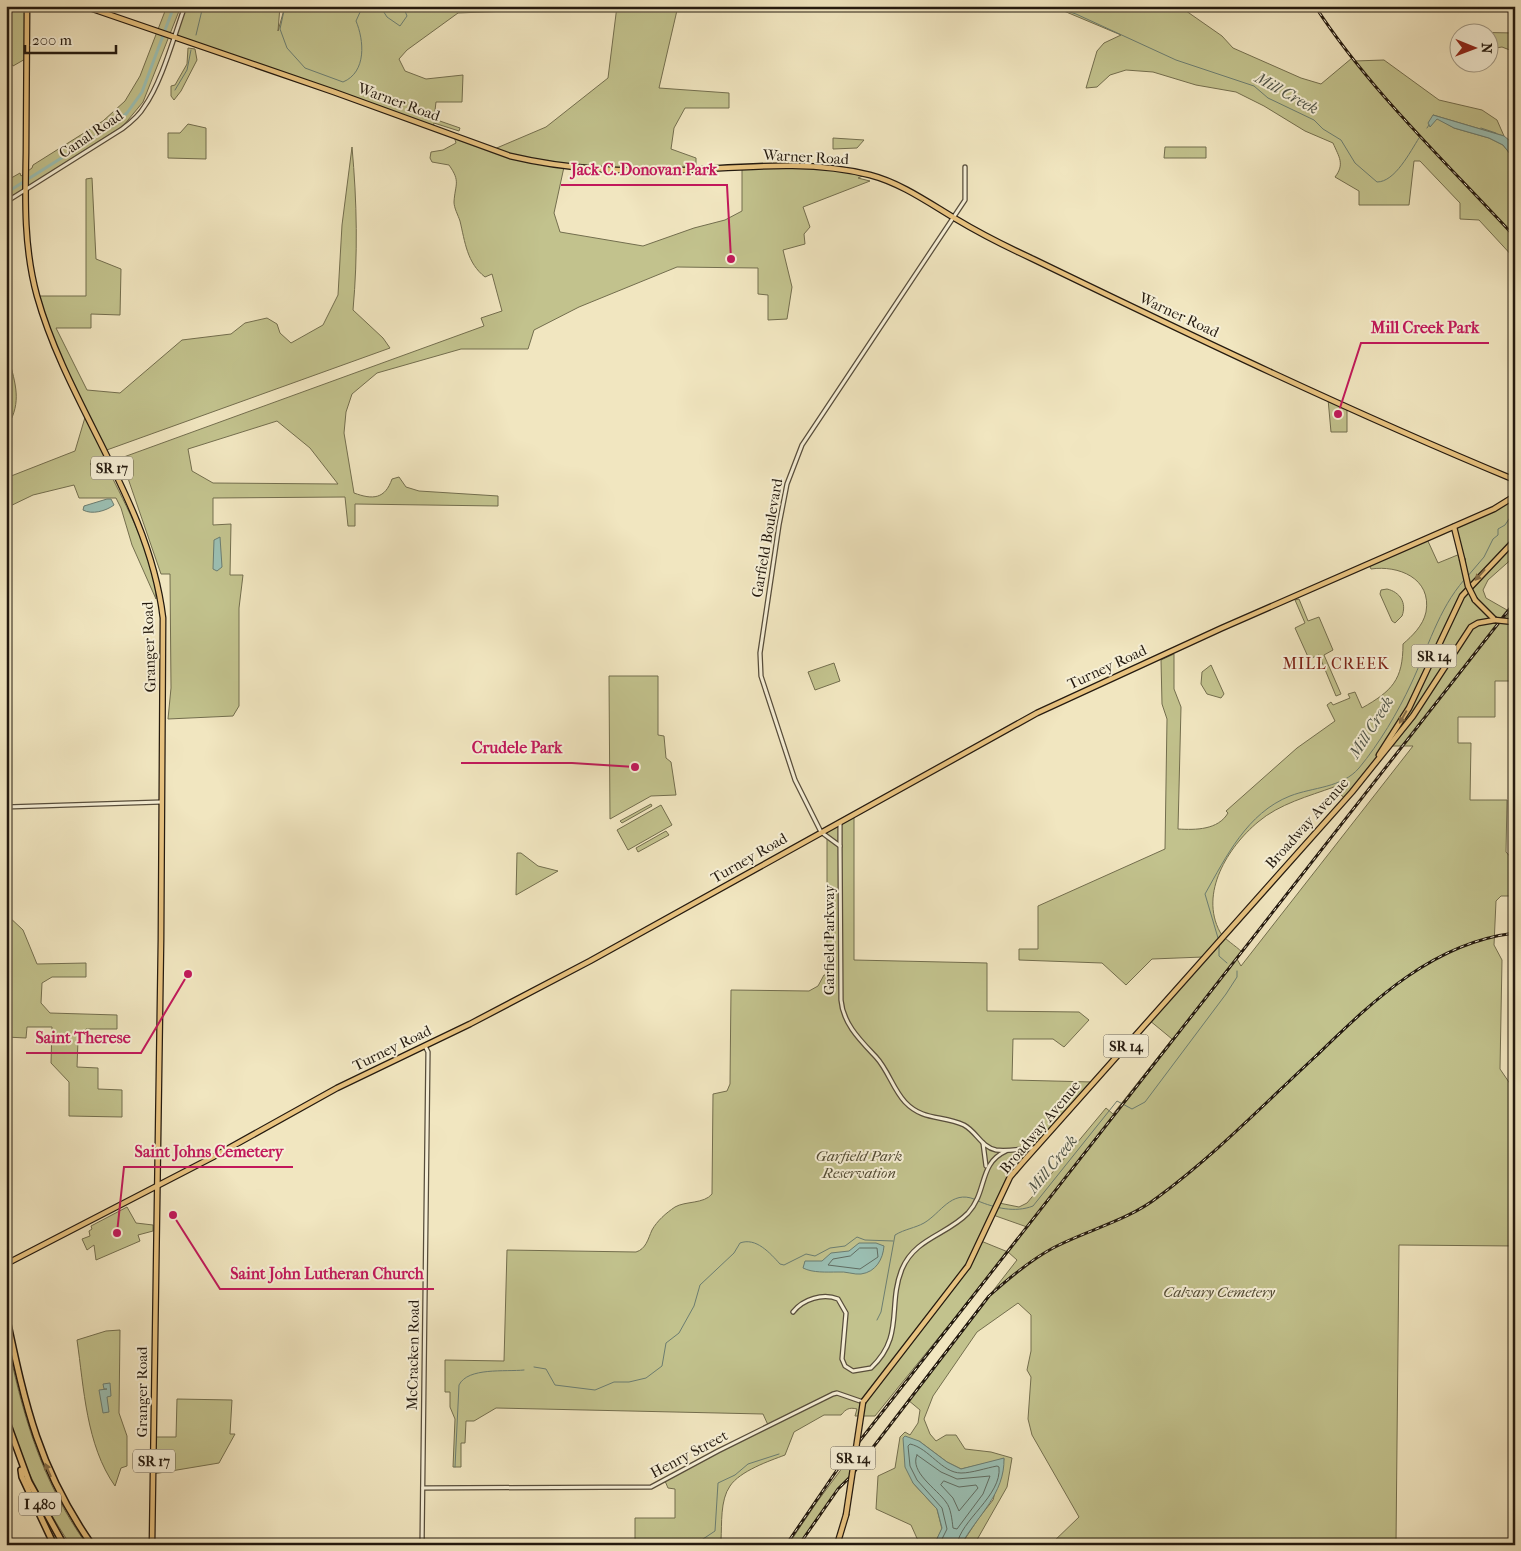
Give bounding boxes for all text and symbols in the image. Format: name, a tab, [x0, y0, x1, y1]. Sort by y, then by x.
scale bar	[25, 22, 116, 54]
north arrow	[1448, 22, 1498, 72]
text: 200 m	[32, 31, 72, 49]
text: N	[1478, 43, 1495, 54]
water label: Mill Creek	[1251, 67, 1322, 118]
street label: Warner Road	[355, 78, 443, 125]
street label: Canal Road	[56, 106, 127, 162]
street label: Warner Road	[762, 146, 850, 168]
callout: Jack C. Donovan Park	[561, 154, 727, 185]
text: Jack C. Donovan Park	[569, 160, 718, 180]
street label: Warner Road	[1135, 288, 1223, 342]
callout: Mill Creek Park	[1361, 312, 1489, 343]
text: Mill Creek Park	[1370, 318, 1480, 337]
road number: SR 17	[91, 456, 133, 479]
street label: Garfield Boulevard	[748, 476, 786, 599]
one-way arrow	[1475, 569, 1486, 582]
street label: Granger Road	[138, 600, 160, 693]
street label: Turney Road	[1065, 641, 1150, 693]
road number: SR 14	[1412, 644, 1456, 668]
district label: MILL CREEK	[1282, 654, 1390, 673]
water label: Mill Creek	[1344, 693, 1397, 762]
one-way arrow	[1399, 710, 1408, 724]
callout: Crudele Park	[461, 732, 572, 763]
text: Crudele Park	[472, 738, 563, 757]
street label: Broadway Avenue	[1262, 773, 1353, 872]
street label: Turney Road	[708, 829, 791, 887]
street label: Garfield Parkway	[820, 884, 838, 995]
street label: Turney Road	[350, 1021, 435, 1075]
callout: Saint Therese	[26, 1022, 141, 1053]
text: Saint Therese	[35, 1028, 131, 1047]
road number: SR 14	[1104, 1034, 1148, 1058]
street label: Broadway Avenue	[996, 1076, 1085, 1177]
water label: Mill Creek	[1022, 1131, 1081, 1198]
callout: Saint Johns Cemetery	[124, 1136, 293, 1167]
text: Saint Johns Cemetery	[135, 1142, 285, 1162]
park label: Garfield Park Reservation	[816, 1147, 903, 1182]
callout: Saint John Lutheran Church	[220, 1258, 434, 1289]
text: Saint John Lutheran Church	[230, 1264, 425, 1284]
park label: Calvary Cemetery	[1163, 1283, 1276, 1301]
street label: McCracken Road	[403, 1299, 423, 1410]
street label: Granger Road	[133, 1346, 151, 1438]
street label: Henry Street	[647, 1426, 731, 1482]
road number: SR 14	[830, 1446, 876, 1470]
road number: SR 17	[133, 1450, 175, 1472]
one-way arrow	[44, 1463, 52, 1477]
road number: I 480	[19, 1492, 61, 1516]

